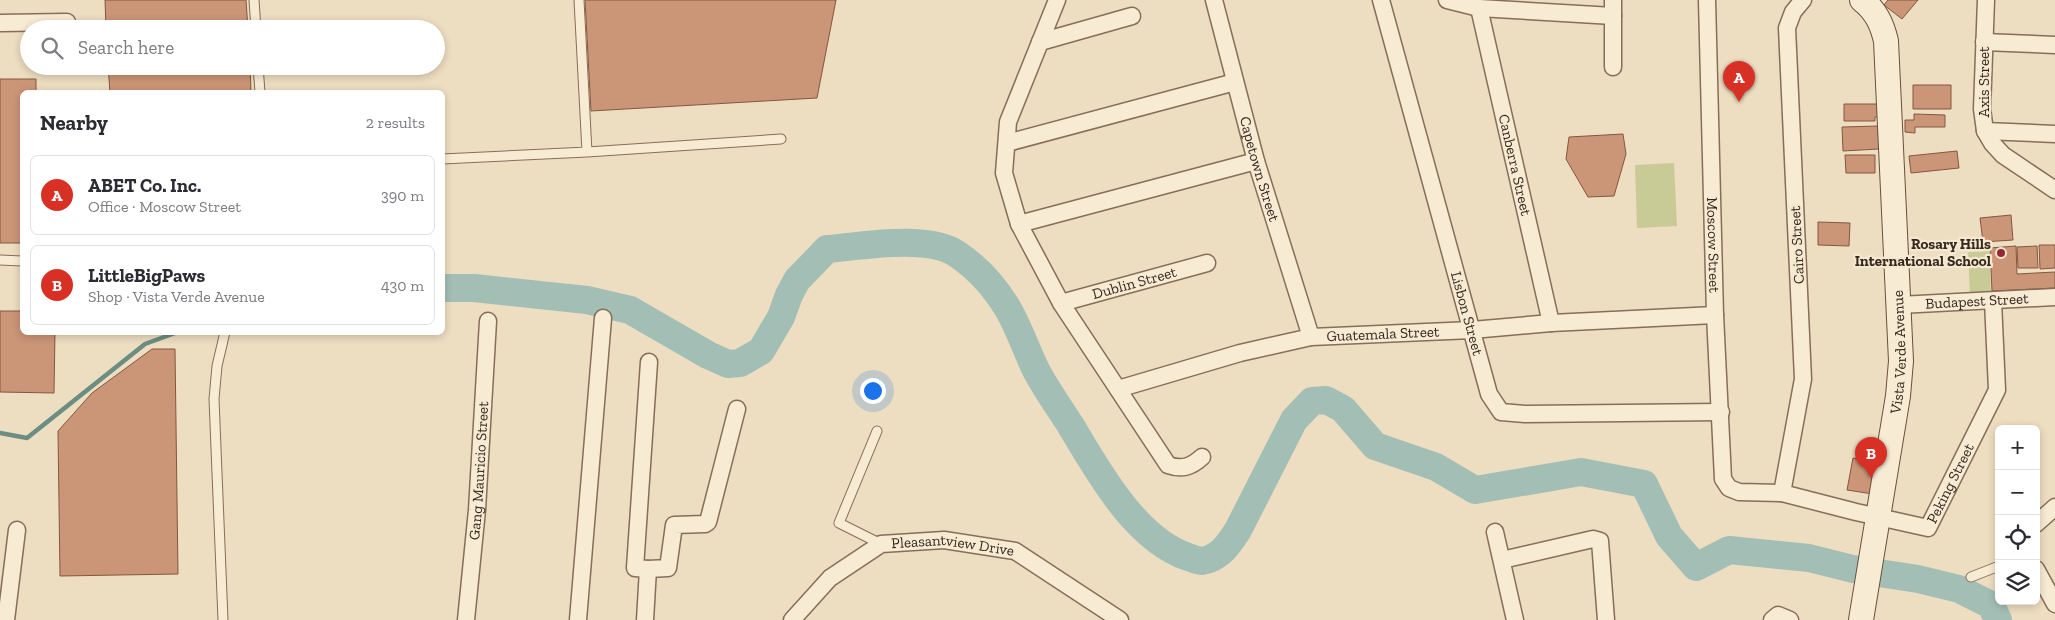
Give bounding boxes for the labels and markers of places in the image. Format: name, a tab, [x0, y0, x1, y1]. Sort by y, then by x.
pin: A	[1723, 61, 1755, 102]
place label: Rosary Hills International School	[1855, 235, 1991, 270]
marker: Rosary Hills International School	[1995, 247, 2007, 259]
pin: B	[1855, 437, 1887, 478]

